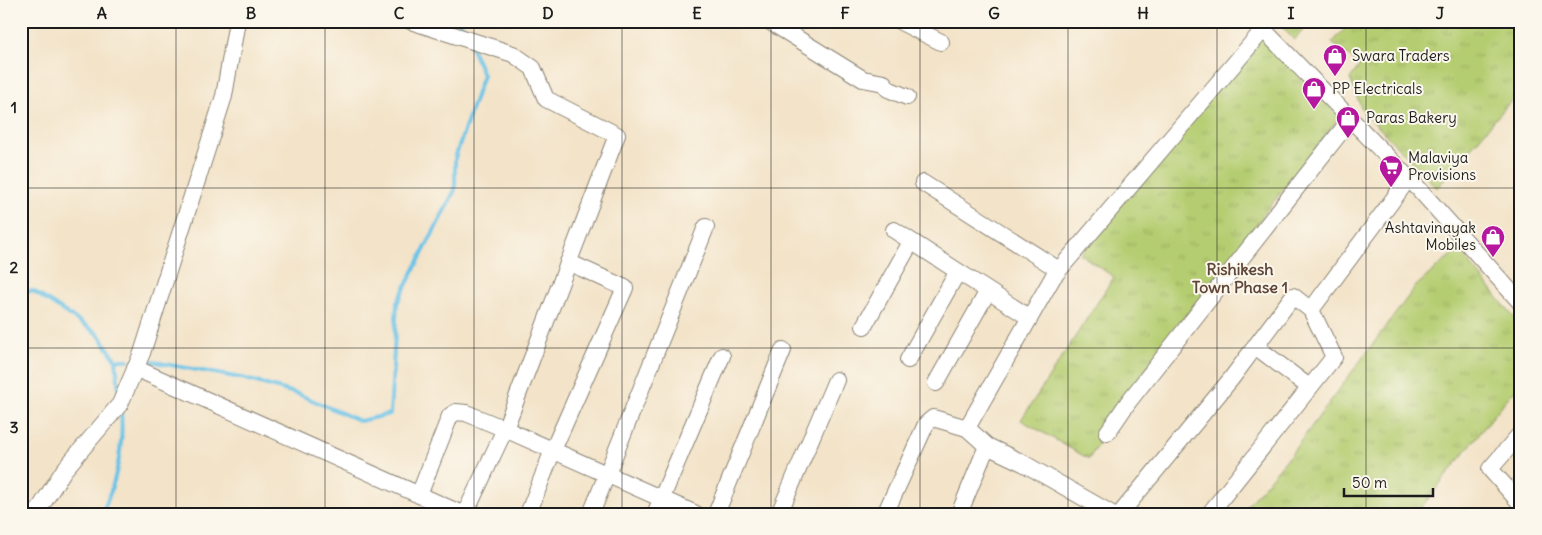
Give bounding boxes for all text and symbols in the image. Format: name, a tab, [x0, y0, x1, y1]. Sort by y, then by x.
text: A	[97, 3, 107, 23]
text: B	[246, 3, 257, 23]
text: C	[394, 3, 405, 23]
text: D	[542, 3, 554, 23]
text: E	[692, 3, 702, 23]
text: F	[840, 3, 850, 23]
text: G	[988, 3, 1000, 23]
text: H	[1137, 3, 1149, 23]
text: I	[1288, 3, 1295, 23]
text: J	[1436, 3, 1445, 23]
shop icon: Swara Traders	[1322, 43, 1348, 77]
place label: Swara Traders	[1352, 46, 1450, 65]
shop icon: PP Electricals	[1301, 76, 1327, 110]
place label: PP Electricals	[1332, 79, 1422, 98]
text: 1	[11, 97, 17, 117]
shop icon: Paras Bakery	[1335, 105, 1361, 139]
place label: Paras Bakery	[1366, 108, 1457, 127]
place label: Malaviya Provisions	[1408, 148, 1476, 184]
supermarket icon: Malaviya Provisions	[1378, 154, 1404, 188]
place label: Ashtavinayak Mobiles	[1385, 218, 1476, 254]
shop icon: Ashtavinayak Mobiles	[1480, 224, 1506, 258]
text: 2	[10, 257, 19, 277]
district label: Rishikesh Town Phase 1	[1192, 259, 1288, 297]
text: 3	[9, 417, 19, 437]
scale bar	[1344, 465, 1433, 497]
text: 50 m	[1352, 473, 1387, 492]

